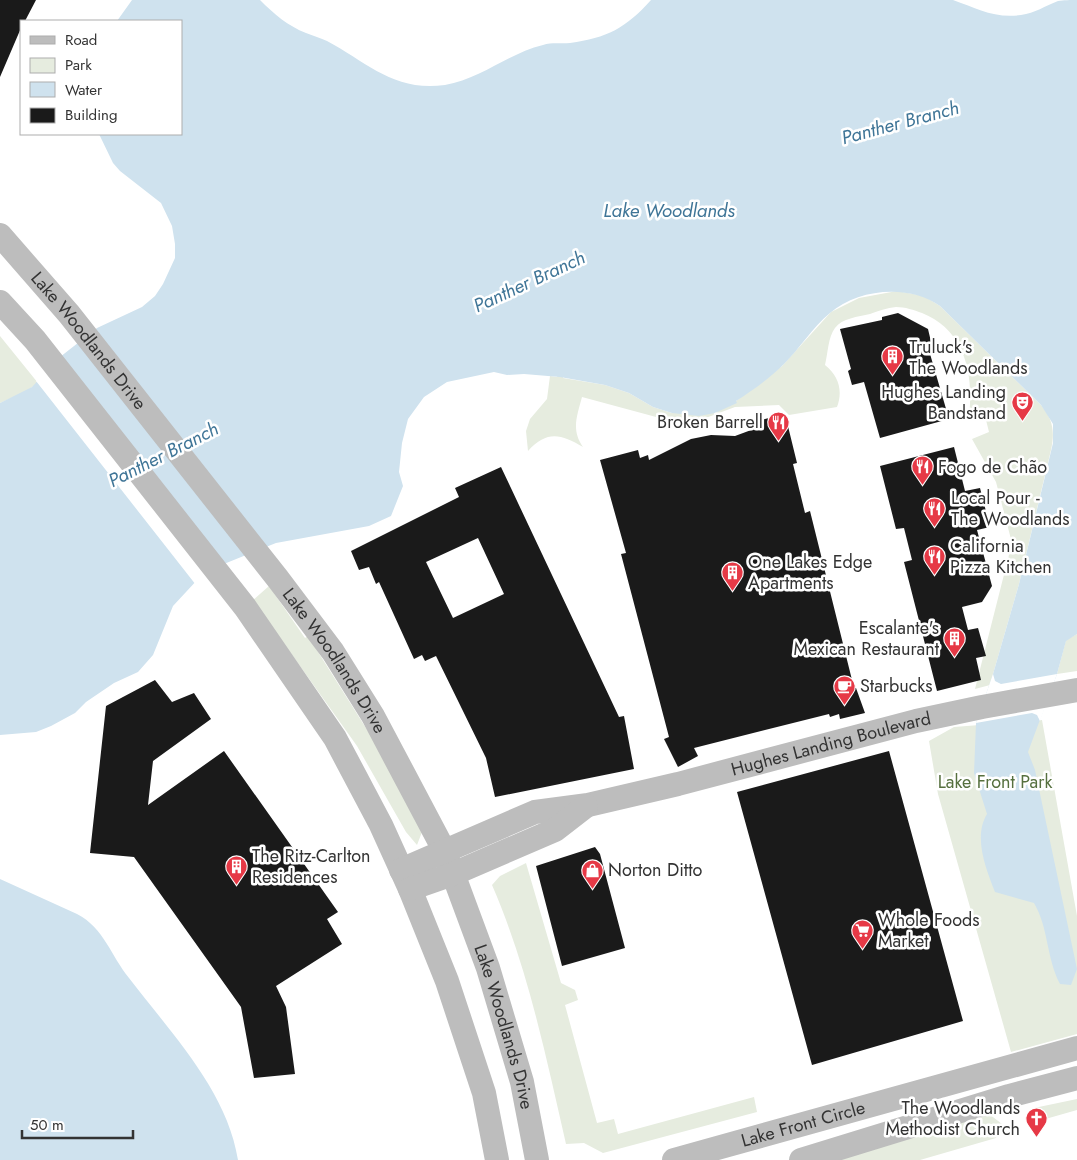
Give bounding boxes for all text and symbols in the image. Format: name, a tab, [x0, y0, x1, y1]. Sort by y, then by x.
legend	[20, 20, 182, 135]
text: Road	[65, 29, 97, 51]
text: Park	[65, 54, 92, 76]
text: Water	[65, 79, 103, 101]
water label: Panther Branch	[838, 94, 962, 151]
text: Building	[65, 104, 117, 126]
water label: Lake Woodlands	[603, 197, 735, 224]
water label: Panther Branch	[469, 244, 590, 319]
street label: Lake Woodlands Drive	[25, 266, 153, 415]
place label: Truluck's The Woodlands	[909, 334, 1028, 381]
building icon: Truluck's The Woodlands	[881, 345, 905, 376]
place label: Hughes Landing Bandstand	[881, 379, 1006, 426]
theatre icon: Hughes Landing Bandstand	[1010, 390, 1034, 421]
place label: Broken Barrell	[657, 409, 763, 435]
restaurant icon: Broken Barrell	[767, 410, 791, 441]
water label: Panther Branch	[103, 415, 223, 494]
place label: Fogo de Chão	[938, 454, 1047, 480]
restaurant icon: Fogo de Chão	[910, 455, 934, 486]
place label: Local Pour - The Woodlands	[951, 485, 1070, 532]
restaurant icon: Local Pour - The Woodlands	[923, 496, 947, 527]
place label: California Pizza Kitchen	[950, 533, 1052, 580]
restaurant icon: California Pizza Kitchen	[922, 544, 946, 575]
place label: One Lakes Edge Apartments	[748, 549, 872, 596]
building icon: One Lakes Edge Apartments	[720, 560, 744, 591]
street label: Lake Woodlands Drive	[276, 583, 393, 738]
place label: Escalante's Mexican Restaurant	[793, 615, 940, 662]
building icon: Escalante's Mexican Restaurant	[943, 626, 967, 657]
place label: Starbucks	[860, 673, 933, 699]
cafe icon: Starbucks	[832, 674, 856, 705]
street label: Hughes Landing Boulevard	[728, 705, 933, 782]
park label: Lake Front Park	[938, 769, 1052, 795]
place label: The Ritz-Carlton Residences	[252, 843, 371, 890]
building icon: The Ritz-Carlton Residences	[224, 854, 248, 885]
place label: Norton Ditto	[608, 857, 703, 883]
shop icon: Norton Ditto	[580, 858, 604, 889]
place label: Whole Foods Market	[878, 907, 980, 954]
supermarket icon: Whole Foods Market	[850, 918, 874, 949]
street label: Lake Woodlands Drive	[467, 941, 540, 1111]
street label: Lake Front Circle	[738, 1095, 868, 1154]
place label: The Woodlands Methodist Church	[885, 1095, 1020, 1142]
church icon: The Woodlands Methodist Church	[1024, 1106, 1048, 1137]
scale bar	[22, 1108, 134, 1140]
text: 50 m	[30, 1114, 64, 1136]

